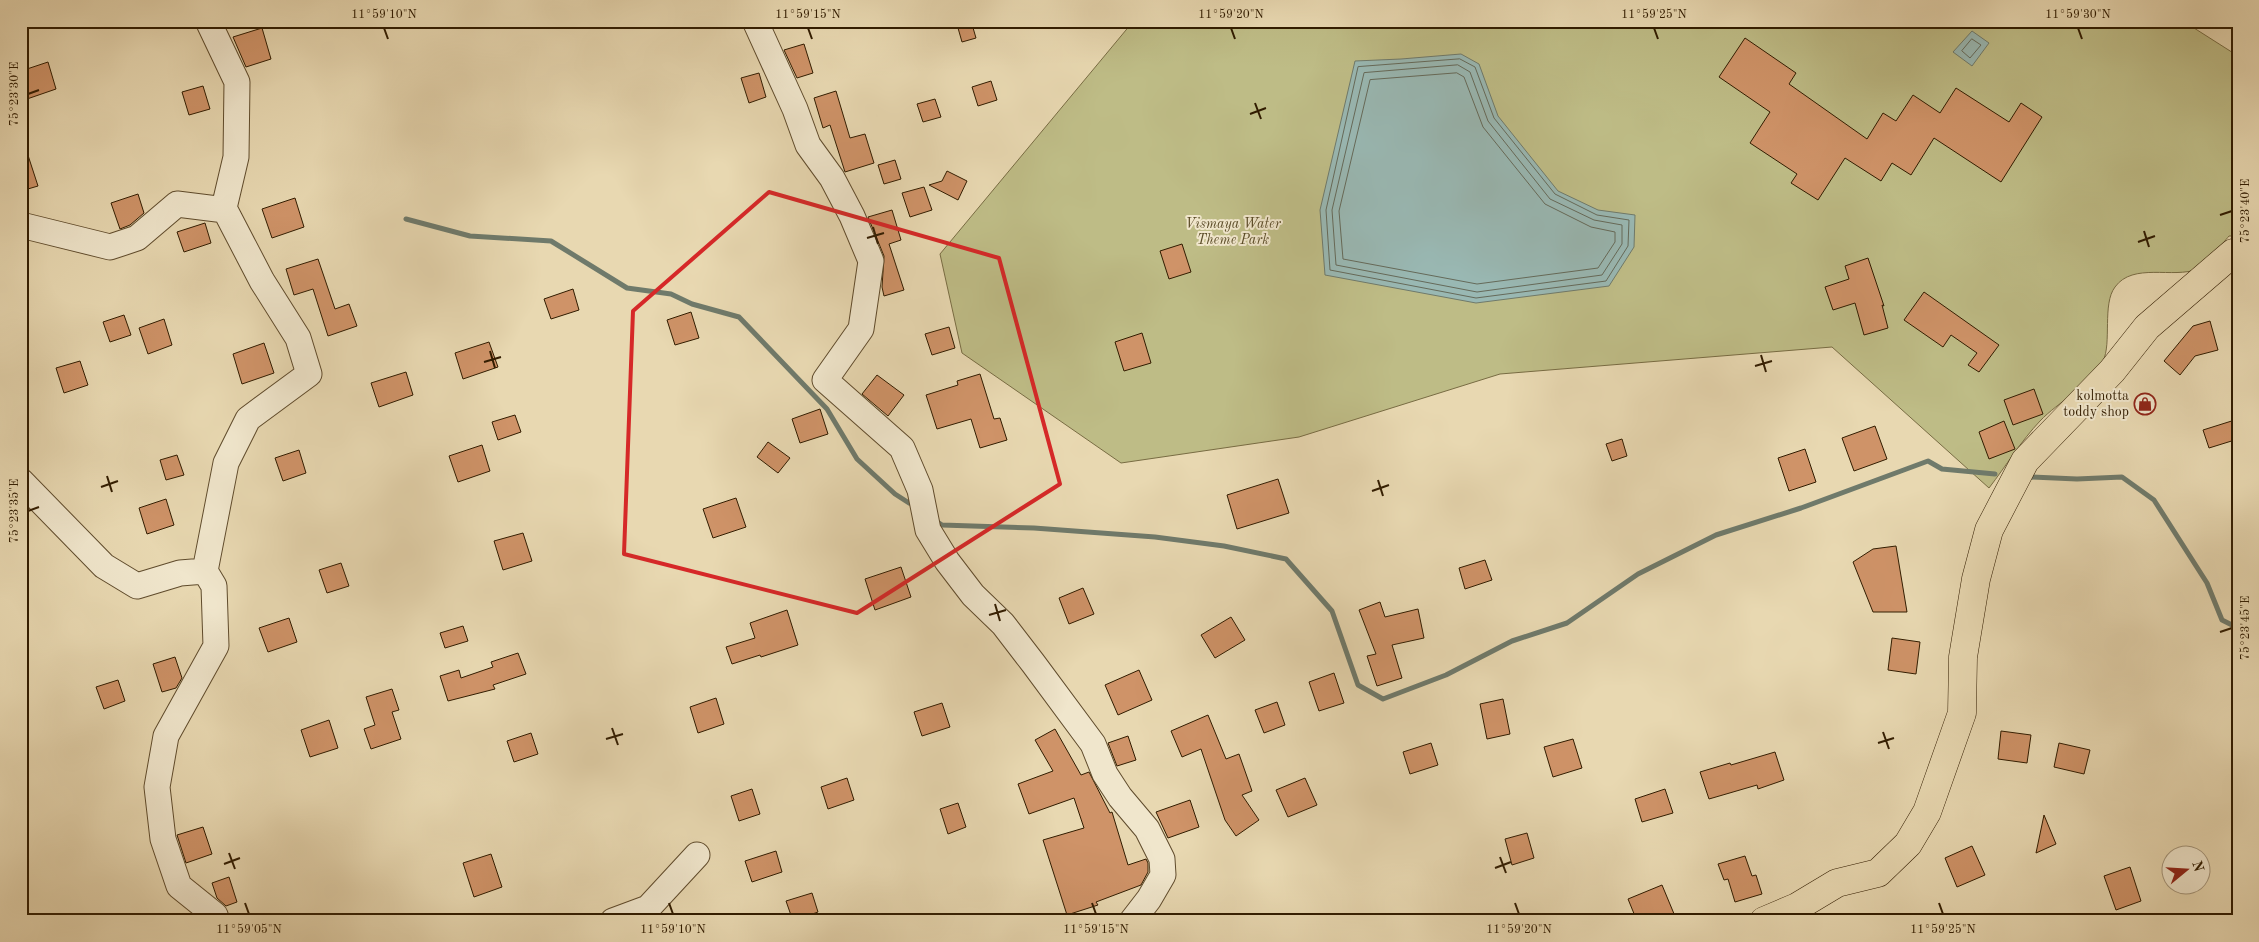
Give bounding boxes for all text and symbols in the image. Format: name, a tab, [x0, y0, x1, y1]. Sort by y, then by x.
text: 11°59'10"N	[351, 8, 417, 21]
text: 11°59'15"N	[775, 8, 841, 21]
text: 11°59'20"N	[1198, 8, 1264, 21]
text: 11°59'25"N	[1621, 8, 1687, 21]
text: 11°59'30"N	[2045, 8, 2111, 21]
text: 75°23'30"E	[8, 62, 21, 126]
text: 75°23'40"E	[2239, 179, 2252, 243]
park label: Vismaya Water Theme Park	[1185, 217, 1282, 247]
place label: kolmotta toddy shop	[2063, 389, 2129, 419]
shop icon: kolmotta toddy shop	[2133, 392, 2157, 416]
text: 75°23'35"E	[8, 479, 21, 543]
text: 75°23'45"E	[2239, 596, 2252, 660]
north arrow	[2162, 844, 2212, 894]
text: N	[2189, 859, 2206, 874]
text: 11°59'05"N	[216, 923, 282, 936]
text: 11°59'10"N	[640, 923, 706, 936]
text: 11°59'15"N	[1063, 923, 1129, 936]
text: 11°59'20"N	[1486, 923, 1552, 936]
text: 11°59'25"N	[1910, 923, 1976, 936]

